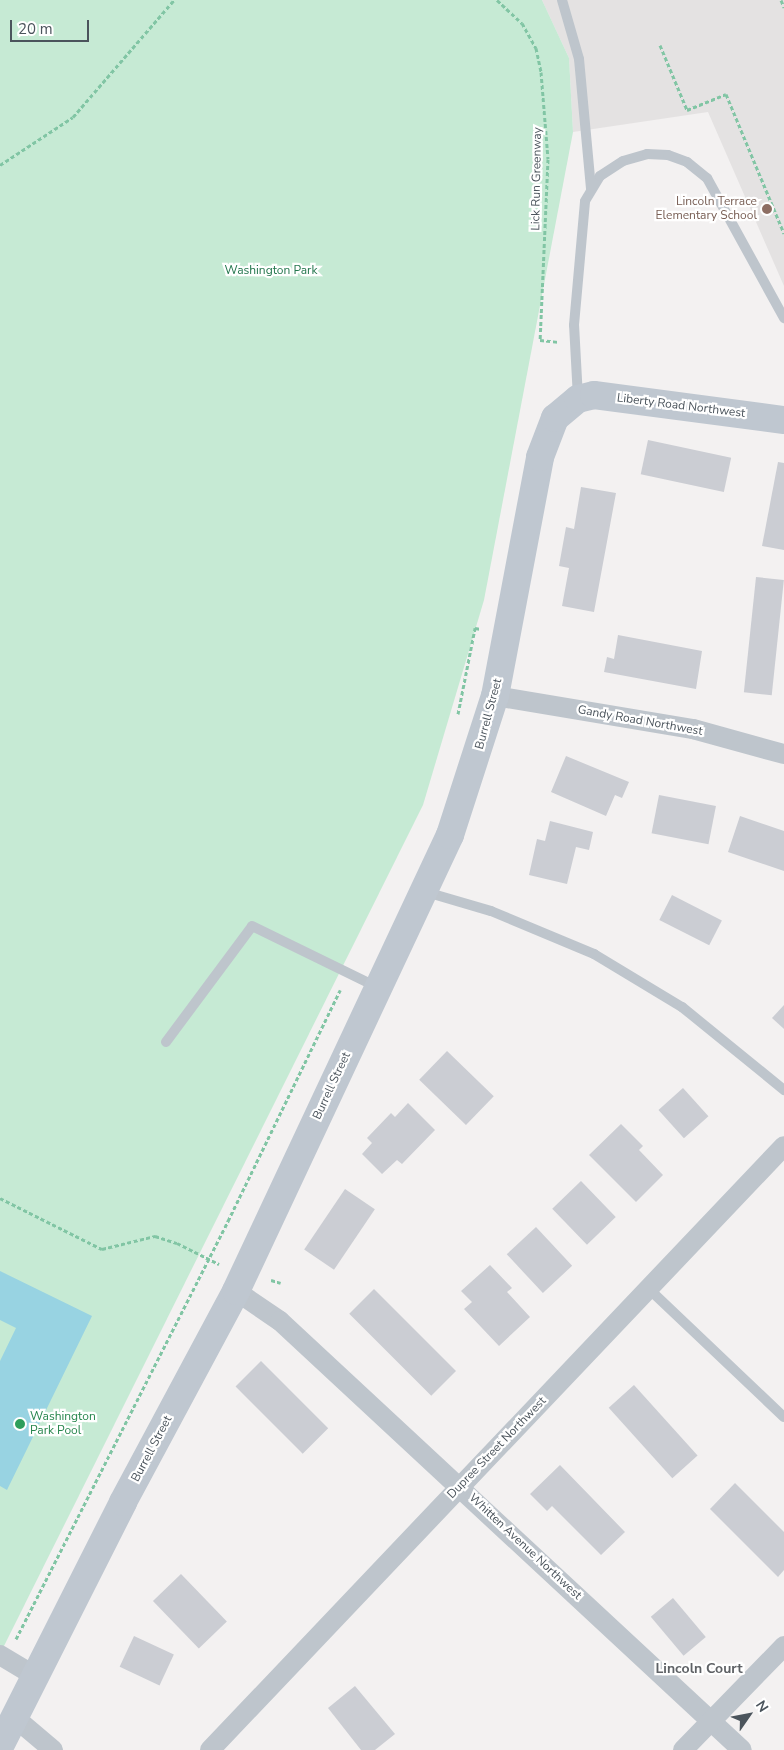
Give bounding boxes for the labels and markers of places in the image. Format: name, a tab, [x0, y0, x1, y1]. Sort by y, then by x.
place label: Lincoln Terrace Elementary School	[656, 195, 757, 223]
marker: Lincoln Terrace Elementary School	[761, 203, 773, 215]
place label: Washington Park Pool	[30, 1410, 96, 1438]
marker: Washington Park Pool	[14, 1418, 26, 1430]

